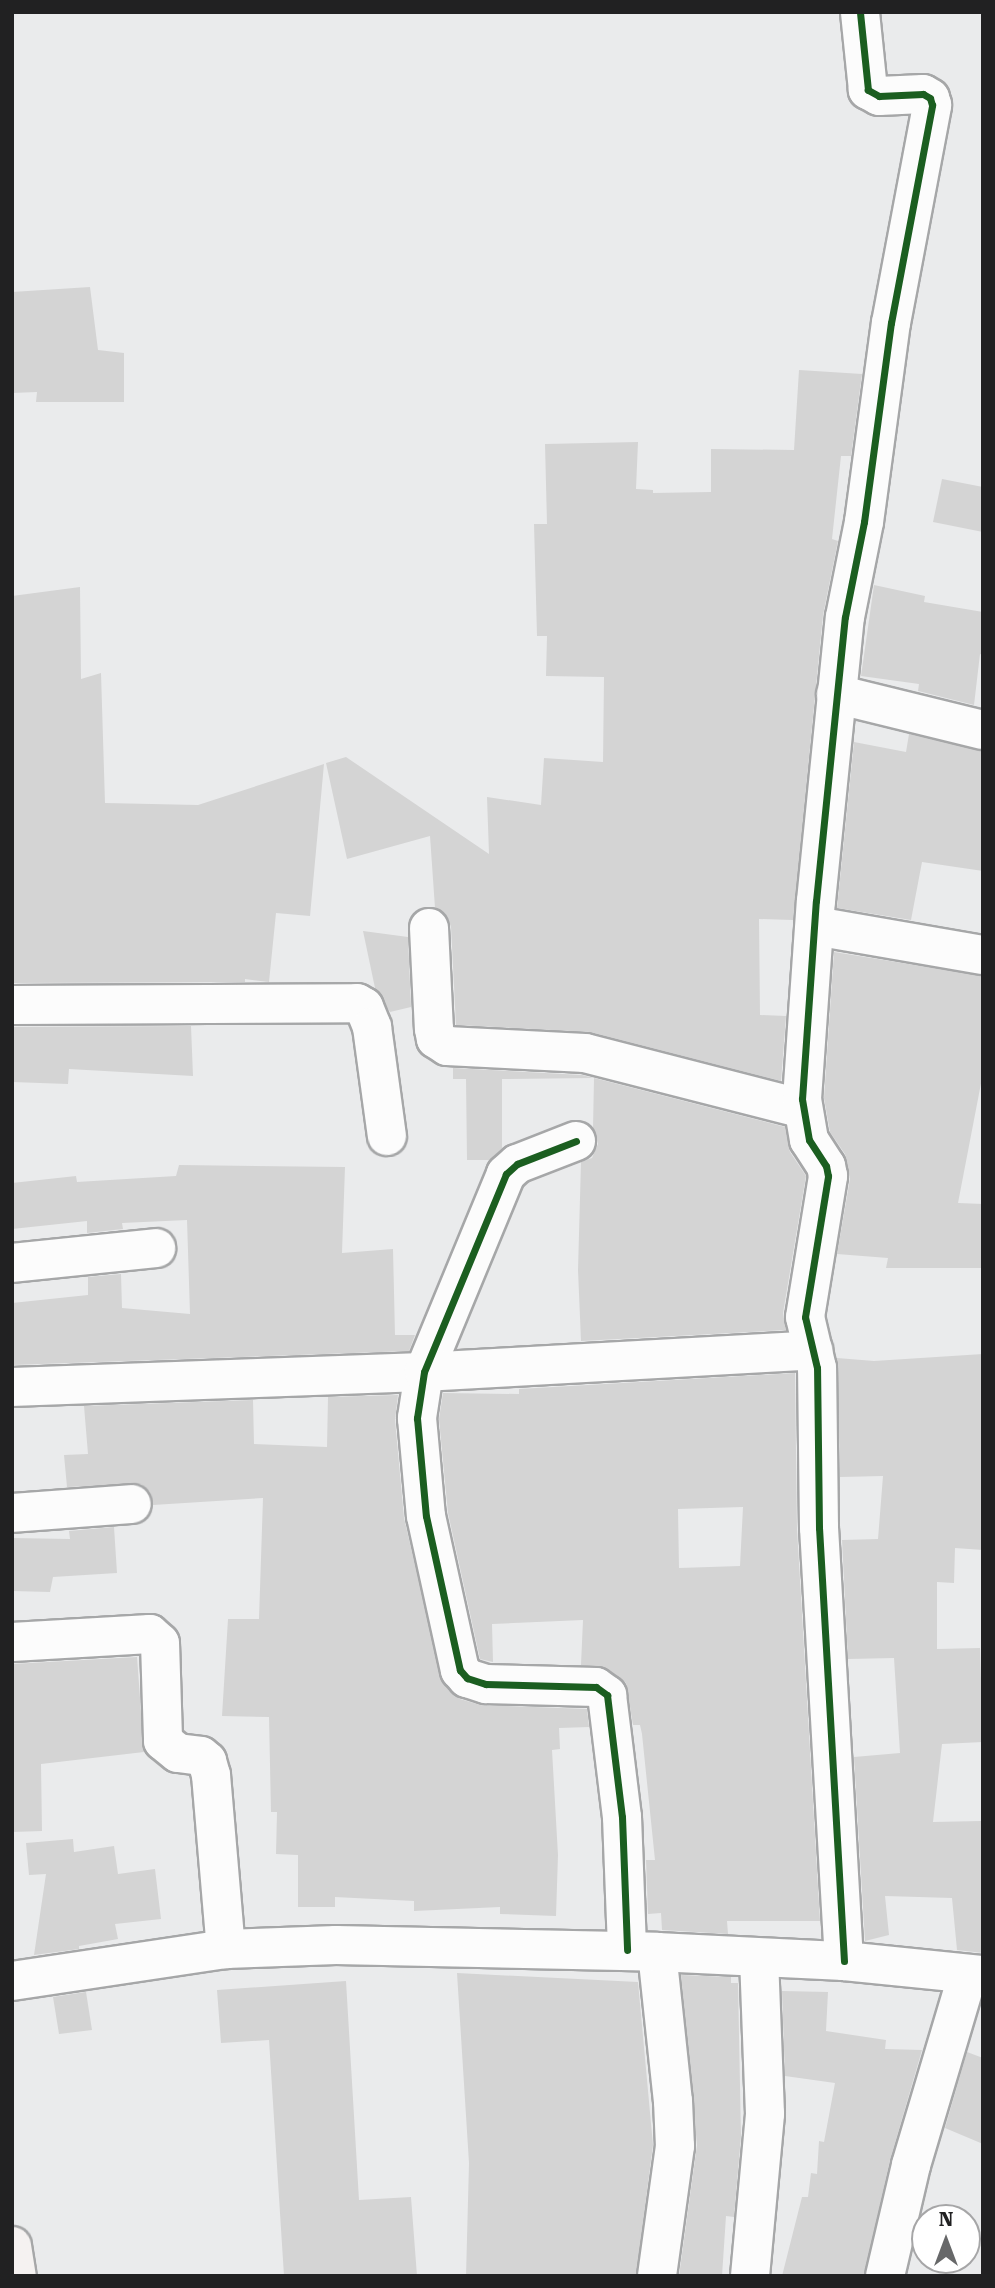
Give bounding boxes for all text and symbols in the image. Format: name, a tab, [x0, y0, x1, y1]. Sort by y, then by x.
north arrow	[911, 2204, 981, 2274]
text: N	[939, 2208, 953, 2231]

